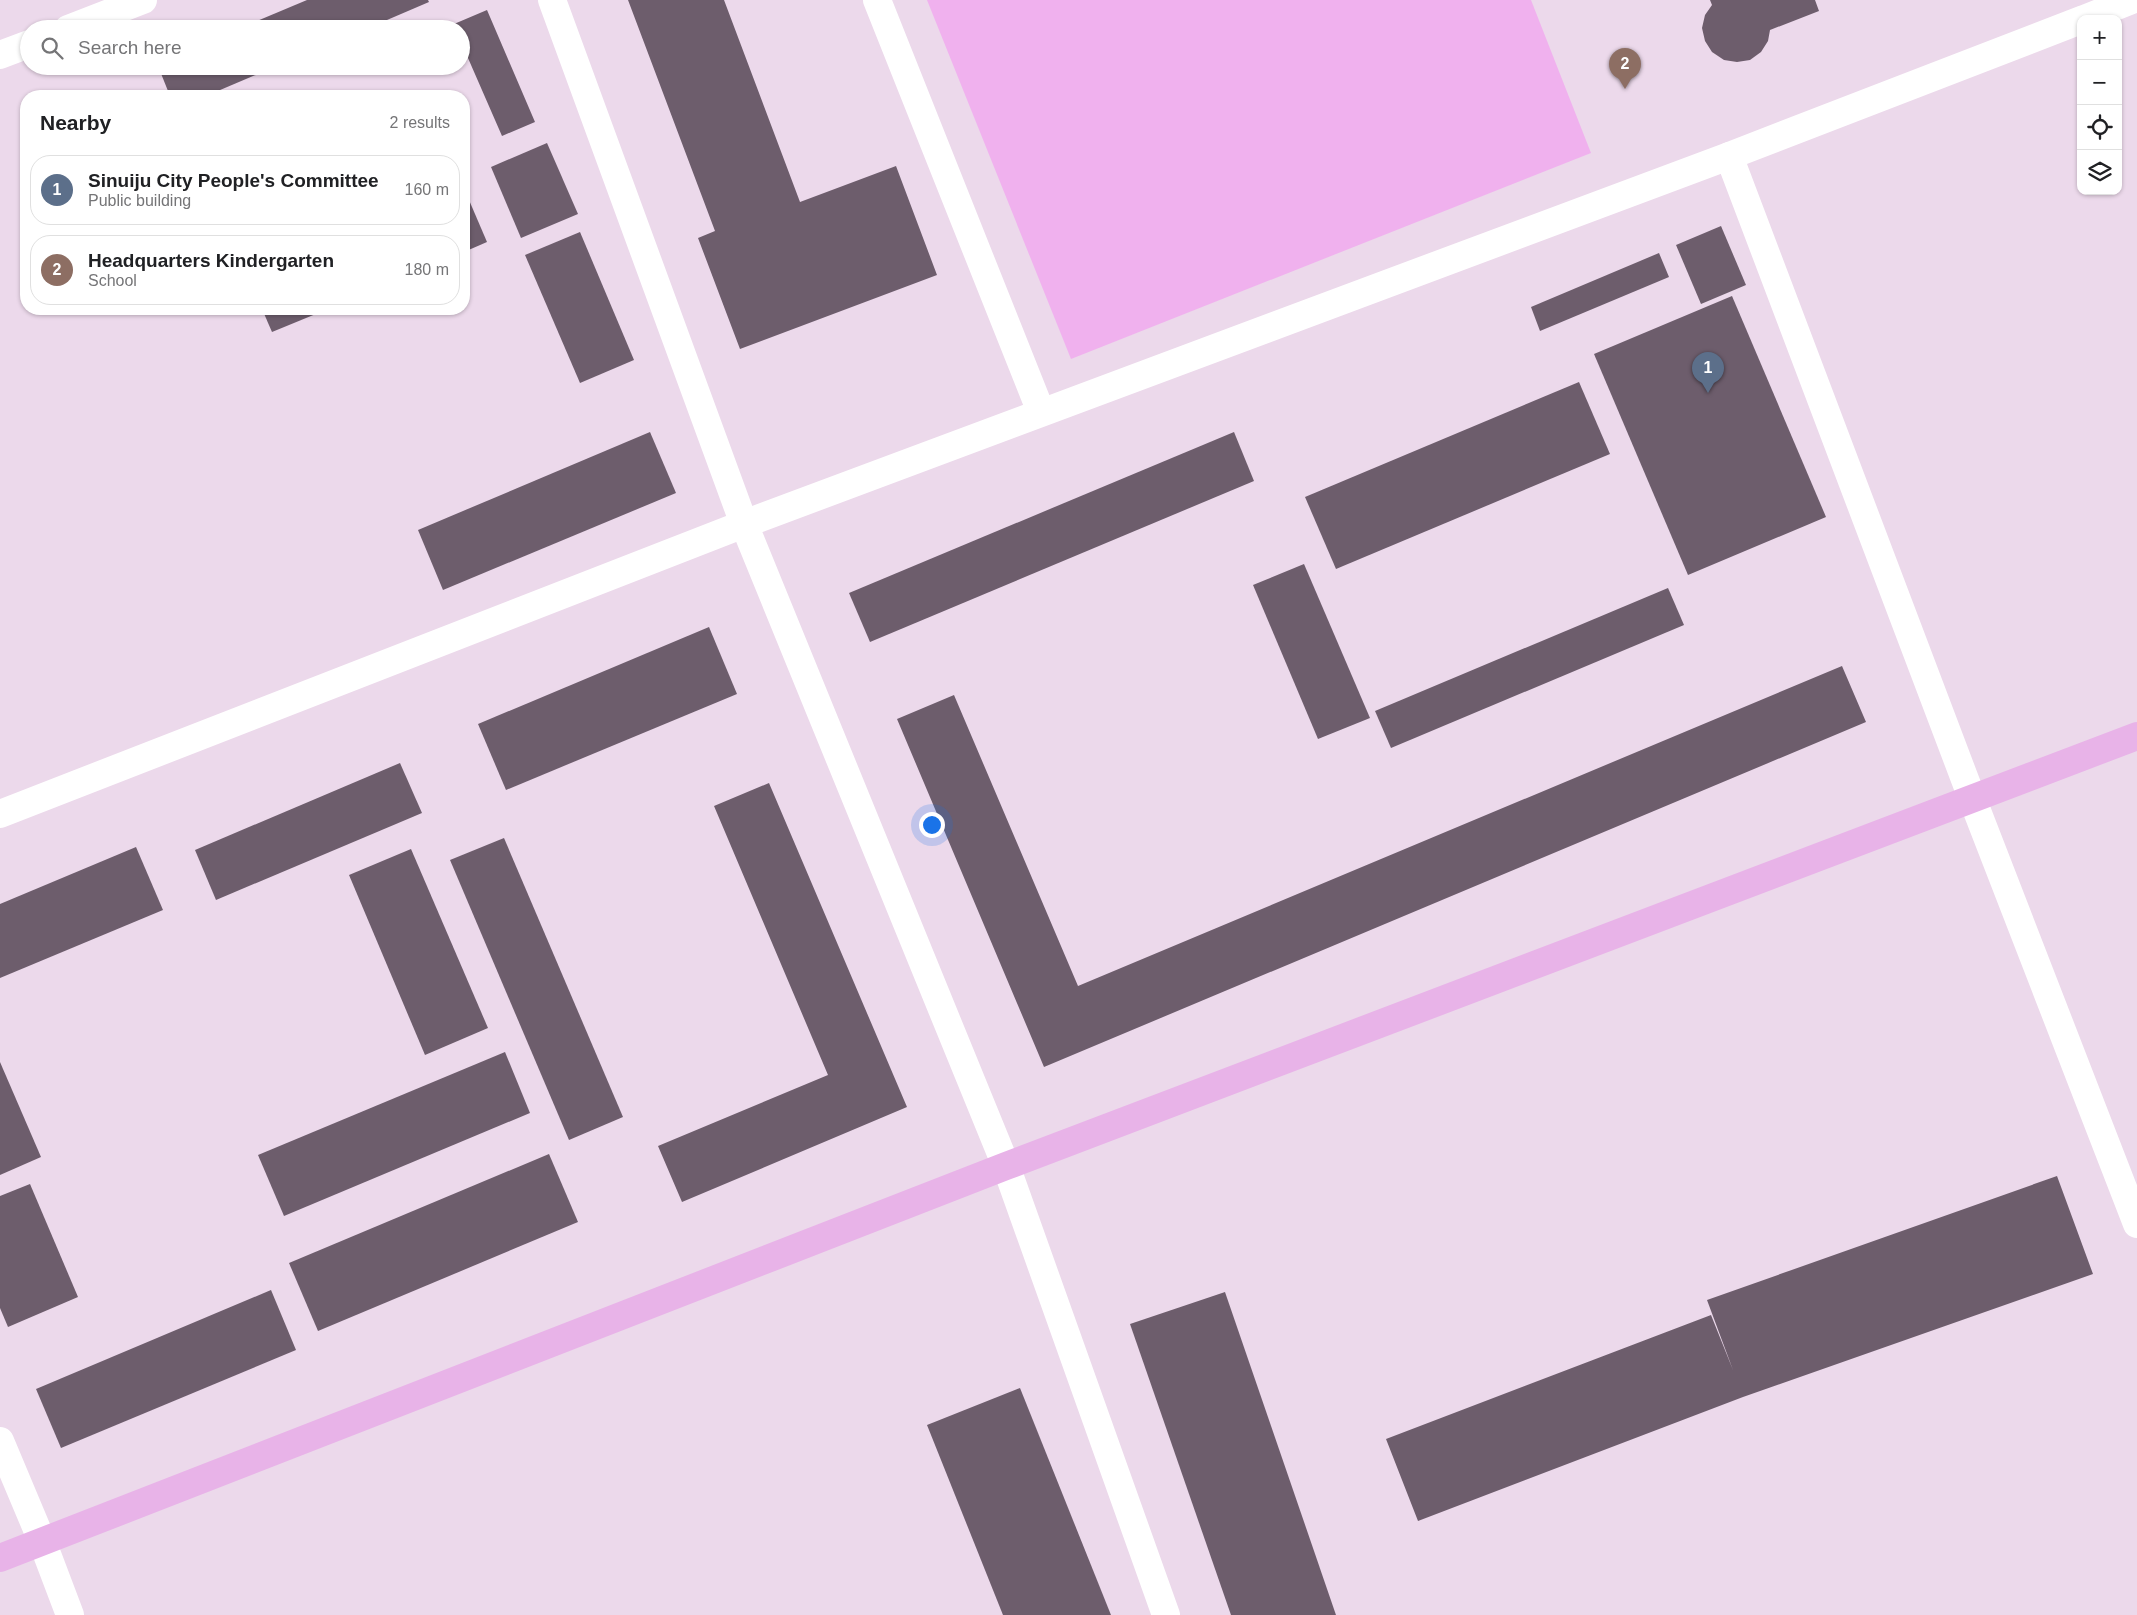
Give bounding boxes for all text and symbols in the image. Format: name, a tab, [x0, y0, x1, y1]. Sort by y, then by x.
map controls	[2077, 15, 2122, 195]
button: +	[2077, 15, 2122, 60]
search box	[20, 20, 470, 75]
icon: search	[38, 34, 66, 62]
text: Search here	[78, 37, 182, 58]
pin: 2	[1609, 48, 1641, 89]
button: −	[2077, 60, 2122, 105]
button: locate	[2077, 105, 2122, 150]
text: Nearby	[40, 111, 111, 134]
text: 2 results	[390, 114, 450, 131]
button: layers	[2077, 150, 2122, 195]
text: Sinuiju City People's Committee	[88, 170, 379, 191]
text: 1	[53, 181, 61, 198]
text: 160 m	[405, 181, 449, 198]
text: Public building	[88, 192, 191, 209]
text: Headquarters Kindergarten	[88, 250, 334, 271]
text: 2	[53, 261, 61, 278]
text: 180 m	[405, 261, 449, 278]
text: School	[88, 272, 137, 289]
pin: 1	[1692, 352, 1724, 393]
your location	[919, 812, 945, 838]

